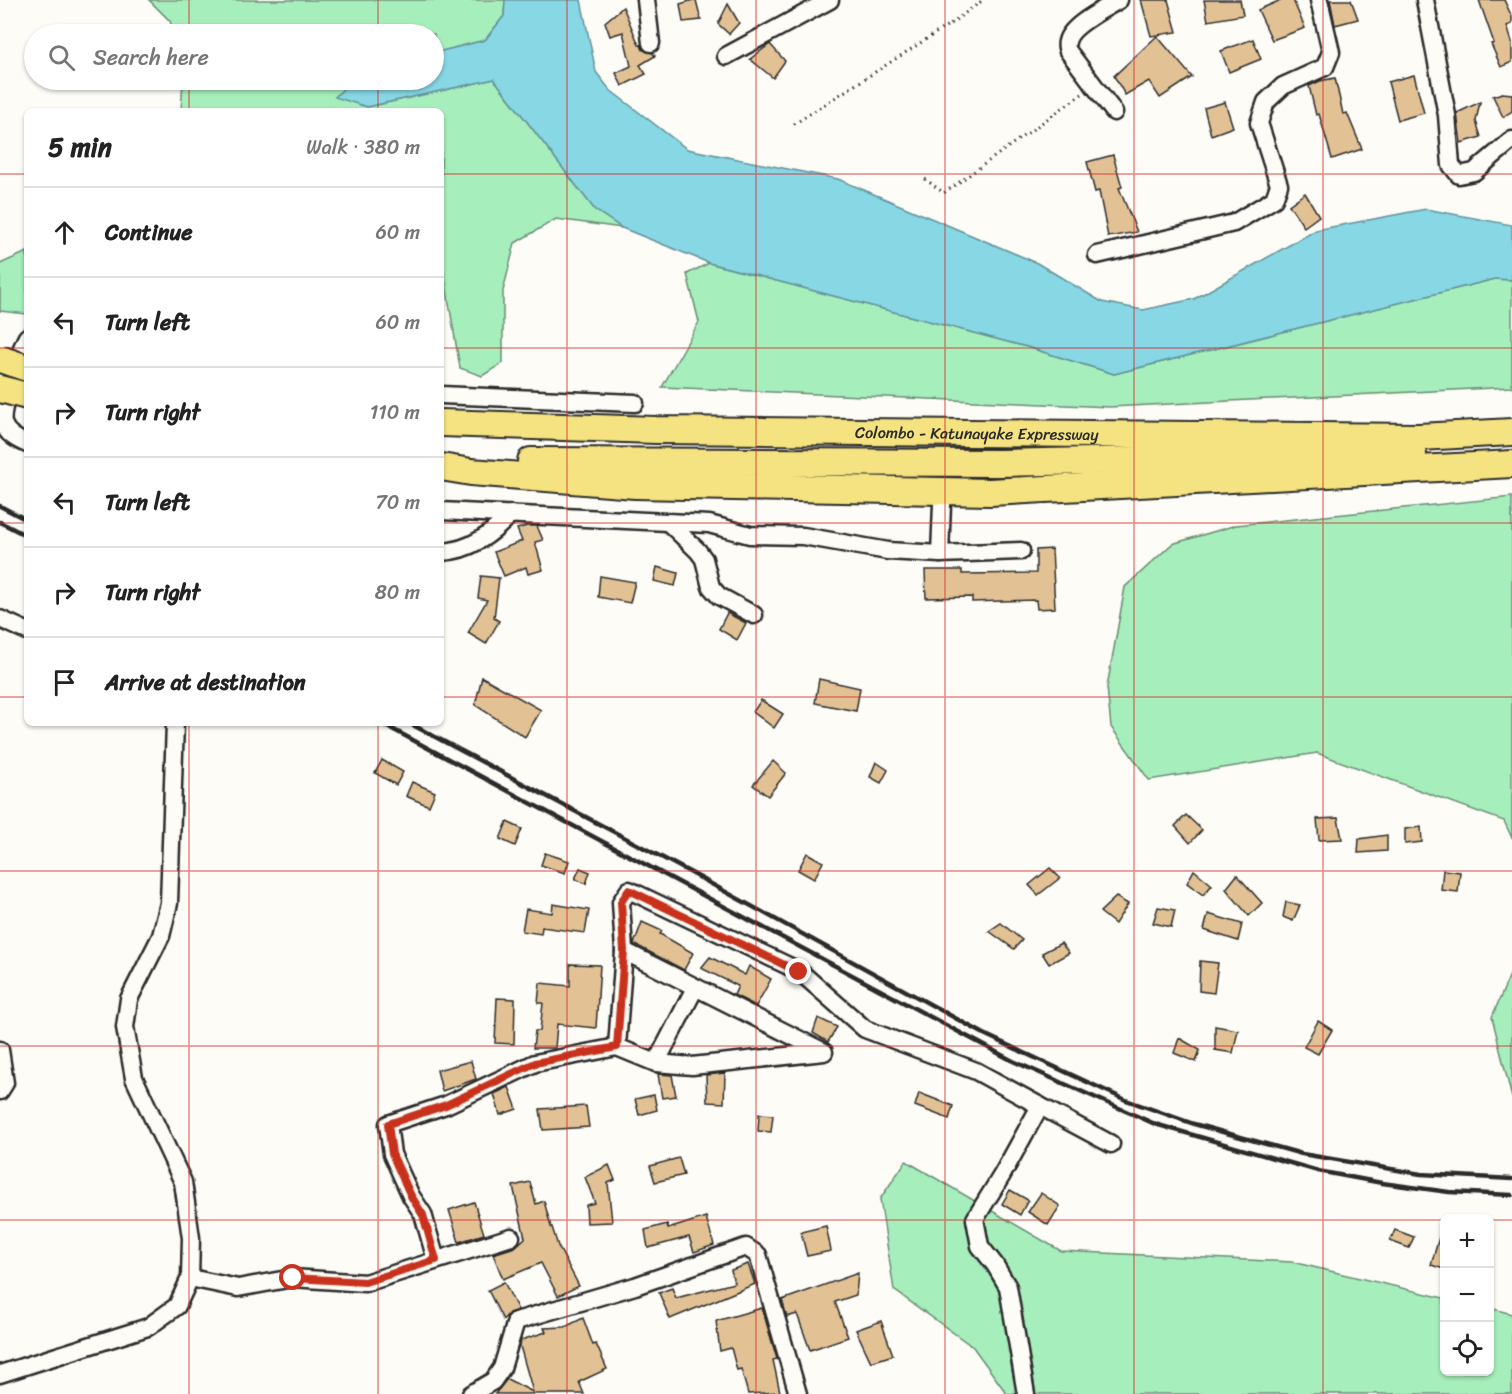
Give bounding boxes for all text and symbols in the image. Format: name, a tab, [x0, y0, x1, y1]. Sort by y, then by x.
search box	[24, 24, 444, 90]
text: Search here	[93, 38, 209, 77]
icon: search	[45, 41, 78, 74]
text: 5 min	[48, 124, 112, 170]
text: Walk · 380 m	[306, 130, 420, 165]
text: Continue	[105, 213, 193, 252]
text: 60 m	[375, 215, 420, 250]
icon: ahead	[48, 216, 81, 249]
text: Turn left	[105, 303, 190, 342]
text: 60 m	[375, 305, 420, 340]
icon: left	[48, 306, 81, 339]
text: Turn right	[105, 393, 200, 432]
text: 110 m	[370, 395, 420, 430]
icon: right	[48, 396, 81, 429]
street label: Colombo - Katunayake Expressway	[855, 418, 1100, 449]
text: Turn left	[105, 483, 190, 522]
text: 70 m	[375, 485, 420, 520]
icon: left	[48, 486, 81, 519]
text: Turn right	[105, 573, 200, 612]
text: 80 m	[375, 575, 420, 610]
icon: right	[48, 576, 81, 609]
text: Arrive at destination	[105, 663, 306, 702]
icon: arrive	[48, 666, 81, 699]
route end	[785, 958, 811, 984]
map controls	[1440, 1214, 1494, 1376]
button: +	[1440, 1214, 1494, 1268]
route start	[279, 1264, 305, 1290]
button: −	[1440, 1268, 1494, 1322]
button: locate	[1440, 1322, 1494, 1376]

